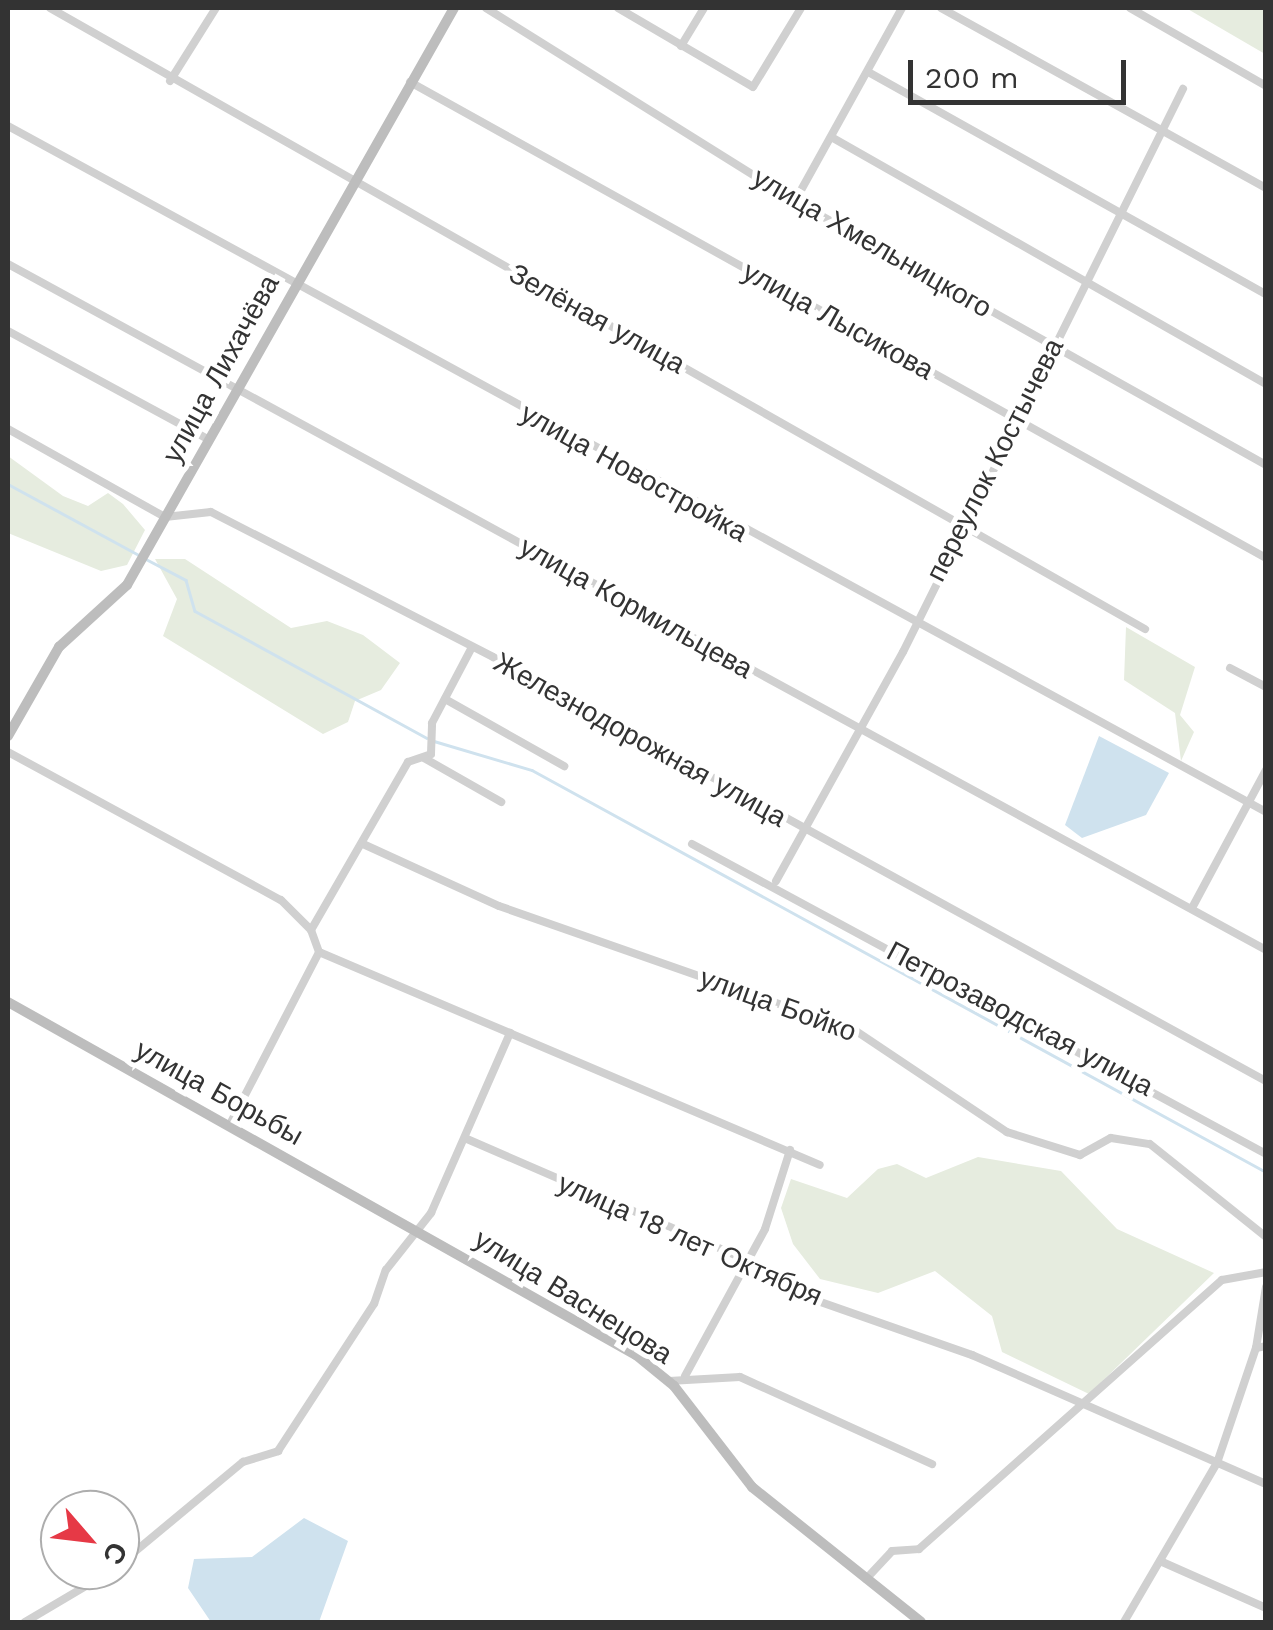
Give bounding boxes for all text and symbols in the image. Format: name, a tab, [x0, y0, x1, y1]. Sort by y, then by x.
scale bar	[913, 40, 1130, 102]
text: 200 m	[925, 60, 1019, 95]
street label: улица Хмельницкого	[746, 161, 998, 325]
street label: улица Лысикова	[737, 255, 939, 387]
street label: Зелёная улица	[503, 257, 691, 381]
street label: улица Лихачёва	[156, 269, 286, 469]
street label: переулок Костычева	[919, 333, 1071, 587]
street label: улица Новостройка	[515, 397, 753, 549]
street label: улица Кормильцева	[514, 530, 758, 686]
street label: Железнодорожная улица	[488, 646, 792, 834]
street label: Петрозаводская улица	[881, 934, 1159, 1104]
street label: улица Бойко	[695, 961, 861, 1049]
street label: улица Борьбы	[129, 1033, 309, 1153]
street label: улица 18 лет Октября	[552, 1166, 828, 1314]
street label: улица Васнецова	[468, 1223, 678, 1371]
north arrow	[40, 1490, 140, 1590]
text: С	[96, 1537, 134, 1570]

